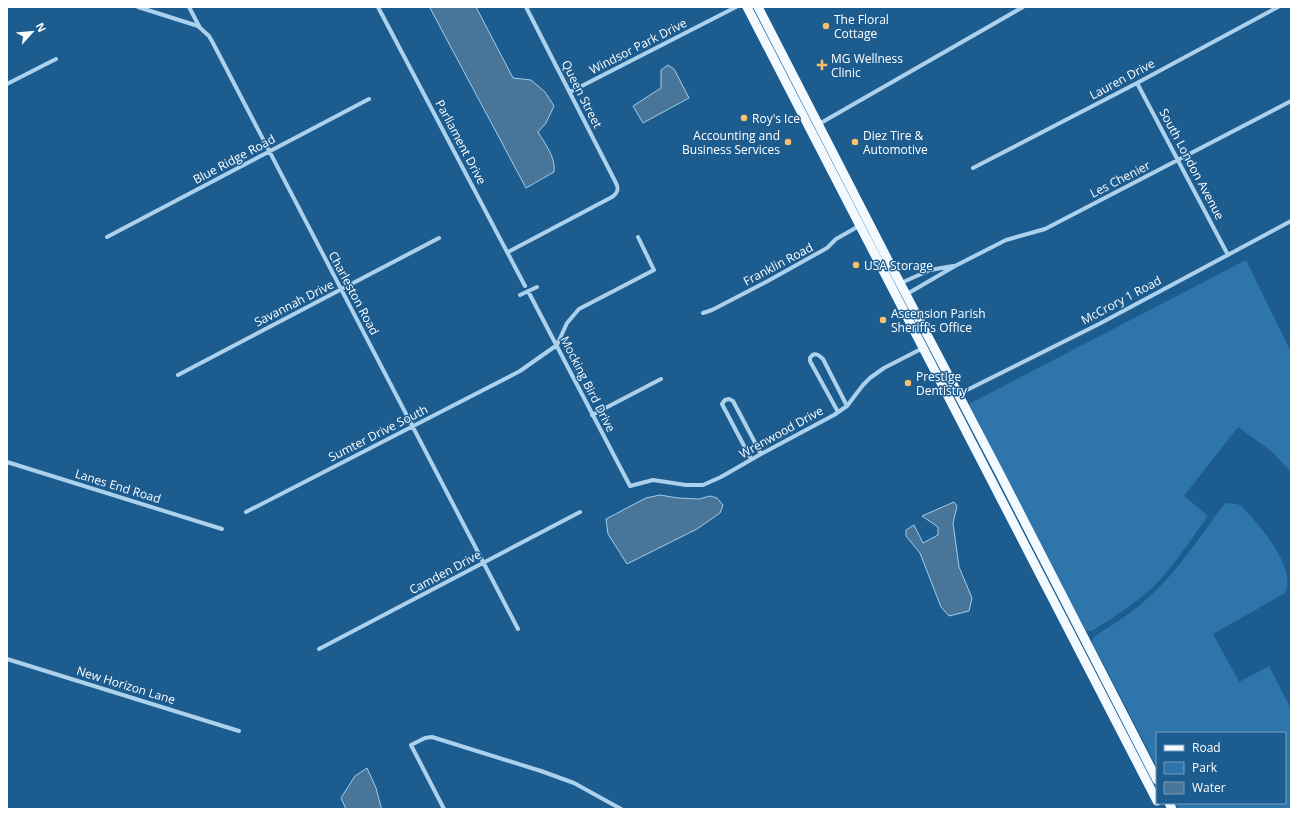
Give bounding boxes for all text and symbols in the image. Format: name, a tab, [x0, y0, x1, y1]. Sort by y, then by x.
place label: The Floral Cottage	[834, 11, 889, 42]
north arrow	[12, 12, 52, 52]
street label: Windsor Park Drive	[586, 14, 690, 78]
text: N	[33, 20, 50, 35]
marker: The Floral Cottage	[821, 21, 831, 31]
place label: MG Wellness Clinic	[831, 50, 903, 81]
street label: Lauren Drive	[1086, 55, 1158, 103]
street label: Queen Street	[558, 57, 606, 131]
marker: MG Wellness Clinic	[816, 59, 828, 71]
street label: Parliament Drive	[432, 97, 491, 187]
street label: South London Avenue	[1155, 105, 1229, 223]
place label: Roy's Ice	[752, 110, 800, 127]
marker: Roy's Ice	[739, 113, 749, 123]
place label: Accounting and Business Services	[682, 127, 780, 158]
place label: Diez Tire & Automotive	[863, 127, 928, 158]
street label: Blue Ridge Road	[190, 130, 278, 188]
marker: Accounting and Business Services	[783, 137, 793, 147]
marker: Diez Tire & Automotive	[850, 137, 860, 147]
street label: Les Chenier	[1087, 157, 1153, 201]
street label: Franklin Road	[740, 239, 816, 289]
street label: Charleston Road	[325, 248, 383, 338]
place label: USA Storage	[864, 257, 933, 274]
marker: USA Storage	[851, 260, 861, 270]
street label: McCrory 1 Road	[1078, 272, 1164, 328]
street label: Savannah Drive	[251, 276, 337, 330]
place label: Ascension Parish Sheriff's Office	[891, 305, 986, 336]
marker: Ascension Parish Sheriff's Office	[878, 315, 888, 325]
street label: Mocking Bird Drive	[556, 333, 620, 435]
place label: Prestige Dentistry	[916, 368, 968, 399]
marker: Prestige Dentistry	[903, 378, 913, 388]
street label: Sumter Drive South	[325, 401, 431, 465]
street label: Wrenwood Drive	[736, 402, 826, 462]
street label: Lanes End Road	[73, 465, 163, 507]
street label: Camden Drive	[406, 546, 484, 598]
street label: New Horizon Lane	[74, 662, 178, 708]
legend	[1156, 732, 1286, 804]
text: Road	[1192, 739, 1221, 756]
text: Park	[1192, 759, 1218, 776]
text: Water	[1192, 779, 1226, 796]

